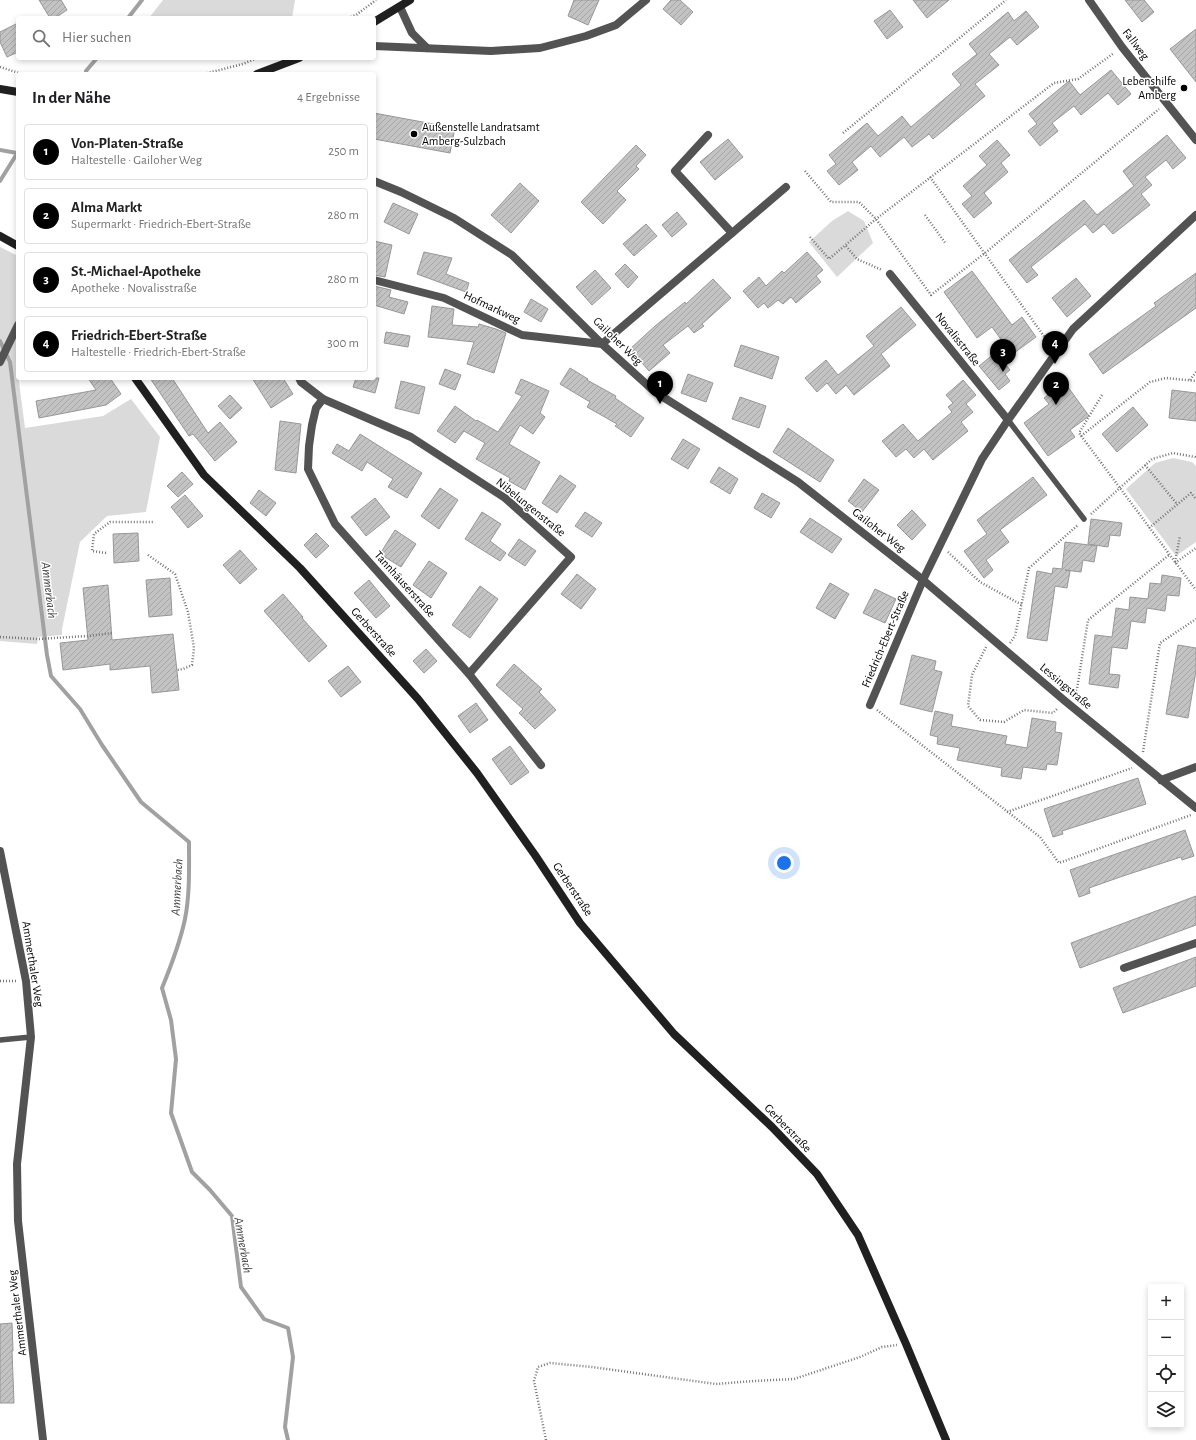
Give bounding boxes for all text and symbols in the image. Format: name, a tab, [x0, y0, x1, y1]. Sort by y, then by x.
search box	[16, 16, 376, 60]
street label: Fallweg	[1121, 26, 1152, 62]
icon: search	[30, 27, 52, 49]
text: Hier suchen	[62, 30, 132, 45]
place label: Lebenshilfe Amberg	[1122, 75, 1176, 101]
marker: Lebenshilfe Amberg	[1179, 83, 1189, 93]
text: In der Nähe	[32, 89, 111, 106]
text: 4 Ergebnisse	[297, 91, 360, 104]
place label: Außenstelle Landratsamt Amberg-Sulzbach	[422, 121, 540, 147]
marker: Außenstelle Landratsamt Amberg-Sulzbach	[409, 129, 419, 139]
text: Von-Platen-Straße	[71, 136, 183, 151]
text: 1	[44, 145, 48, 158]
text: 250 m	[328, 145, 359, 158]
text: Haltestelle · Gailoher Weg	[71, 154, 202, 167]
text: Alma Markt	[71, 200, 142, 215]
text: 2	[43, 209, 49, 222]
text: 280 m	[328, 209, 359, 222]
text: Supermarkt · Friedrich-Ebert-Straße	[71, 218, 251, 231]
text: St.-Michael-Apotheke	[71, 264, 201, 279]
text: 3	[43, 273, 49, 286]
text: 280 m	[328, 273, 359, 286]
text: Apotheke · Novalisstraße	[71, 282, 197, 295]
street label: Hofmarkweg	[462, 289, 522, 325]
street label: Novalisstraße	[933, 310, 983, 368]
street label: Gailoher Weg	[591, 315, 645, 367]
text: Friedrich-Ebert-Straße	[71, 328, 207, 343]
pin: 4	[1042, 331, 1068, 364]
text: 4	[43, 337, 49, 350]
text: 300 m	[327, 337, 359, 350]
pin: 3	[990, 339, 1016, 372]
text: Haltestelle · Friedrich-Ebert-Straße	[71, 346, 246, 359]
pin: 1	[647, 371, 673, 404]
pin: 2	[1043, 372, 1069, 405]
street label: Nibelungenstraße	[494, 476, 568, 538]
street label: Gailoher Weg	[850, 506, 908, 554]
street label: Tannhäuserstraße	[372, 549, 438, 619]
water label: Ammerbach	[38, 560, 58, 619]
street label: Friedrich-Ebert-Straße	[859, 589, 911, 689]
street label: Gerberstraße	[349, 605, 399, 659]
street label: Lessingstraße	[1038, 661, 1094, 711]
your location	[774, 853, 794, 873]
water label: Ammerbach	[169, 858, 185, 917]
street label: Gerberstraße	[551, 860, 595, 918]
street label: Ammerthaler Weg	[20, 920, 46, 1008]
street label: Gerberstraße	[762, 1102, 814, 1154]
water label: Ammerbach	[231, 1215, 254, 1274]
street label: Ammerthaler Weg	[6, 1269, 28, 1357]
map controls	[1148, 1284, 1184, 1428]
button: +	[1148, 1284, 1184, 1320]
button: −	[1148, 1320, 1184, 1356]
button: locate	[1148, 1356, 1184, 1392]
button: layers	[1148, 1392, 1184, 1428]

